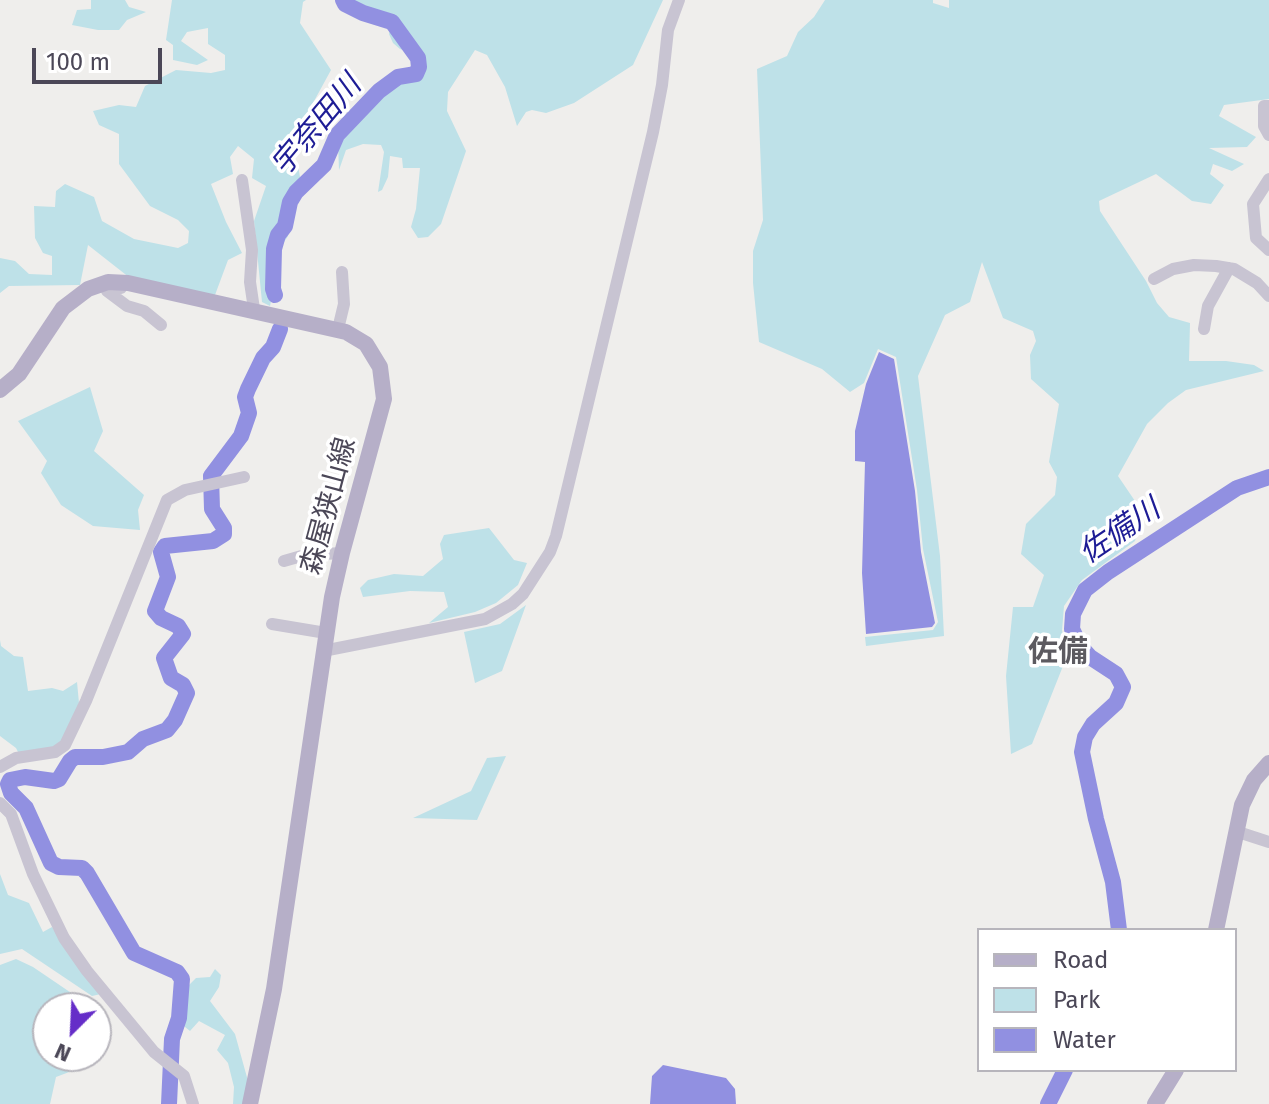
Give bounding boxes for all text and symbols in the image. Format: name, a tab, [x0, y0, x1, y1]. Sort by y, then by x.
scale bar	[36, 32, 166, 82]
text: 100 m	[46, 48, 110, 76]
water label: 宇奈田川	[265, 68, 369, 184]
street label: 森屋狭山線	[295, 434, 363, 578]
water label: 佐備川	[1073, 492, 1167, 572]
district label: 佐備	[1028, 635, 1088, 671]
legend	[977, 928, 1237, 1072]
text: Road	[1053, 946, 1108, 974]
text: Park	[1053, 986, 1100, 1014]
north arrow	[32, 992, 112, 1072]
text: Water	[1053, 1026, 1116, 1054]
text: N	[51, 1037, 75, 1068]

